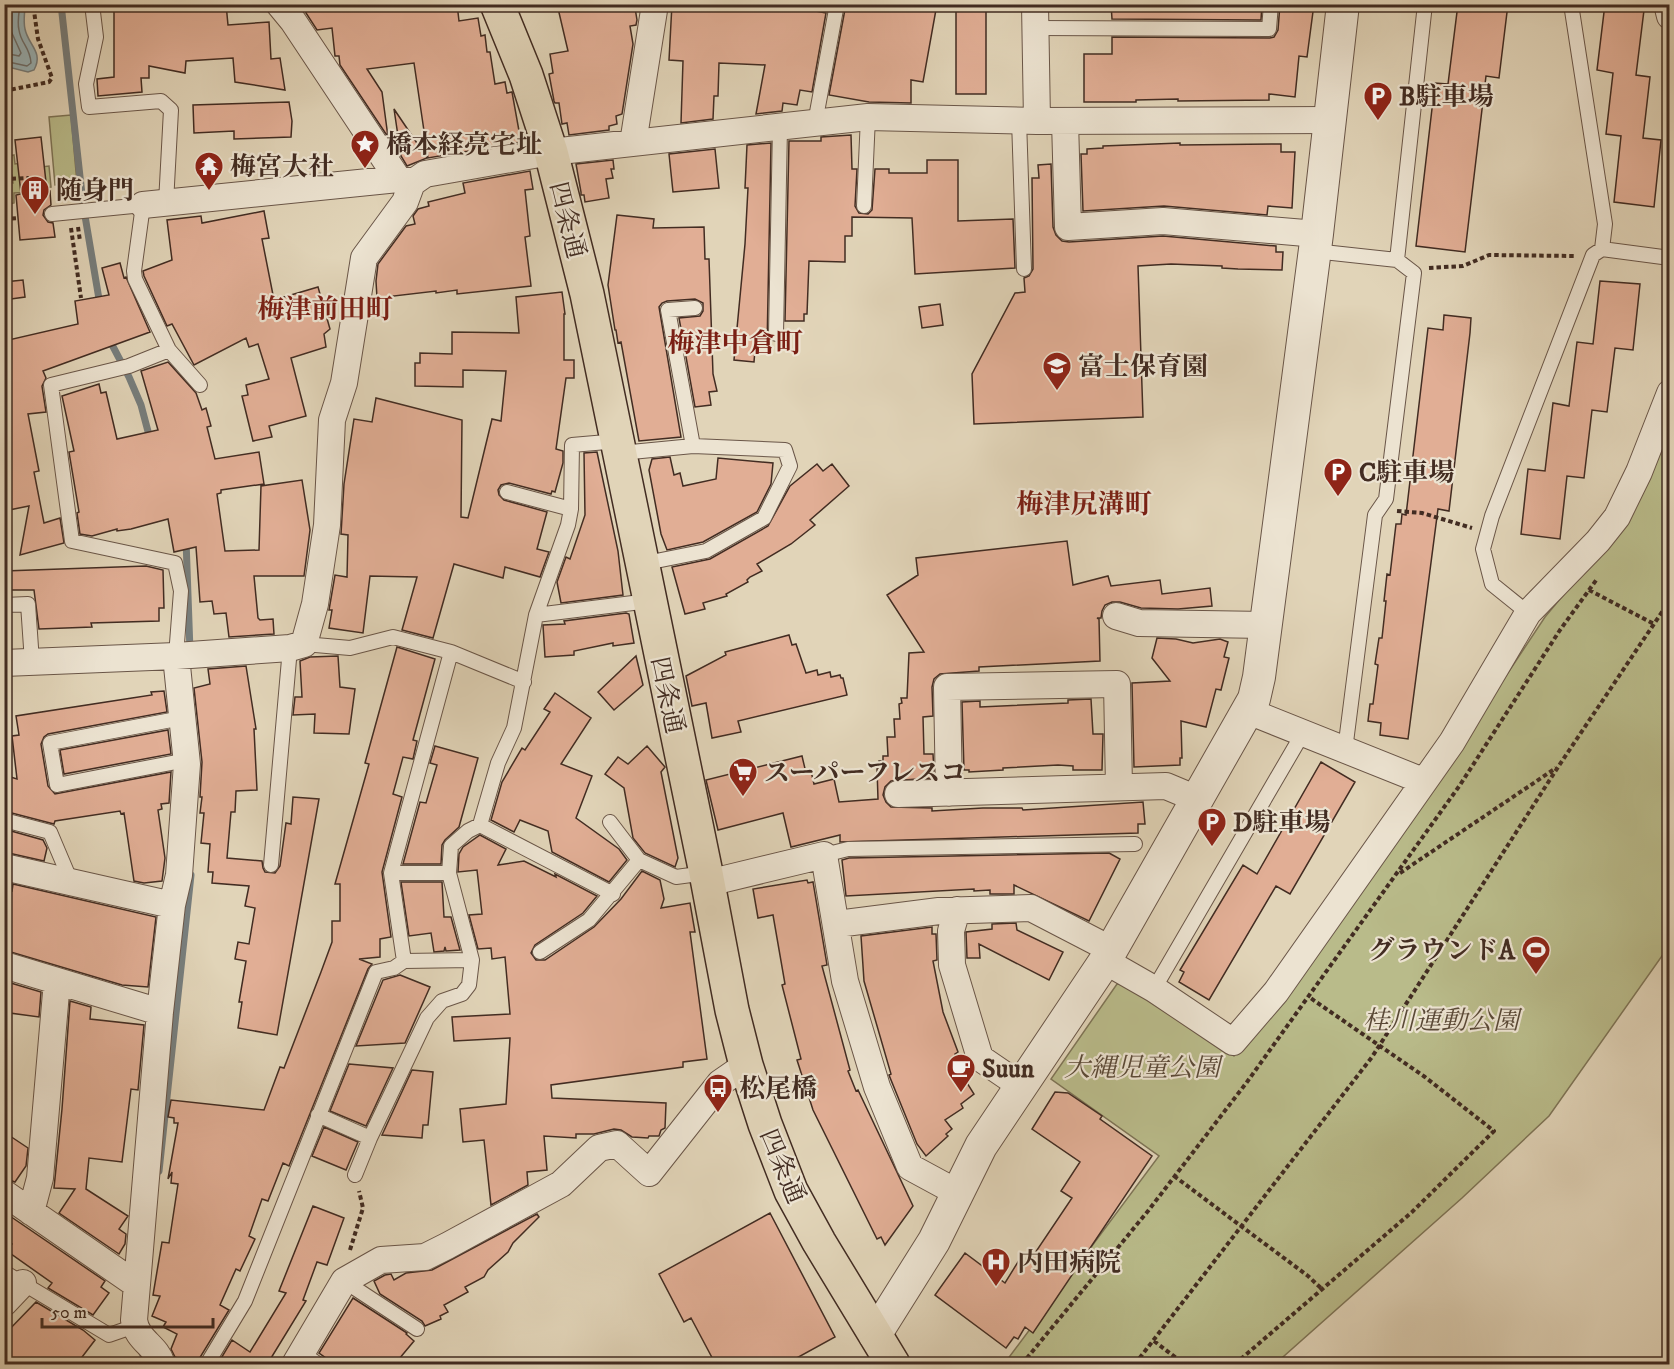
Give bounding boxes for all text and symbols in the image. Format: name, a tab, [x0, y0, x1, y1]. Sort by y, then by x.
parking icon: B駐車場	[1362, 80, 1394, 122]
place label: B駐車場	[1399, 81, 1493, 114]
place icon: 橋本経亮宅址	[349, 128, 381, 170]
place label: 橋本経亮宅址	[386, 129, 542, 162]
temple icon: 梅宮大社	[193, 150, 225, 192]
place label: 梅宮大社	[230, 151, 334, 184]
building icon: 随身門	[19, 174, 51, 216]
place label: 随身門	[56, 175, 134, 208]
street label: 四条通	[541, 179, 592, 262]
district label: 梅津前田町	[258, 293, 393, 327]
district label: 梅津中倉町	[668, 327, 803, 361]
school or university icon: 富士保育園	[1041, 350, 1073, 392]
place label: 富士保育園	[1078, 351, 1208, 384]
parking icon: C駐車場	[1322, 456, 1354, 498]
place label: C駐車場	[1359, 457, 1454, 490]
district label: 梅津尻溝町	[1017, 488, 1152, 522]
street label: 四条通	[642, 654, 691, 737]
supermarket icon: スーパーフレスコ	[727, 756, 759, 798]
place label: スーパーフレスコ	[764, 757, 966, 790]
parking icon: D駐車場	[1196, 806, 1228, 848]
place label: D駐車場	[1233, 807, 1330, 840]
sports icon: グラウンドA	[1520, 934, 1552, 976]
place label: グラウンドA	[1368, 935, 1516, 968]
park label: 桂川運動公園	[1363, 1005, 1523, 1038]
cafe icon: Suun	[945, 1052, 977, 1094]
park label: 大縄児童公園	[1064, 1052, 1224, 1085]
place label: Suun	[982, 1053, 1035, 1086]
bus stop icon: 松尾橋	[702, 1072, 734, 1114]
place label: 松尾橋	[739, 1073, 817, 1106]
street label: 四条通	[751, 1124, 812, 1209]
hospital icon: 内田病院	[980, 1246, 1012, 1288]
place label: 内田病院	[1017, 1247, 1121, 1280]
scale bar	[42, 1291, 213, 1329]
text: 50 m	[51, 1302, 87, 1324]

